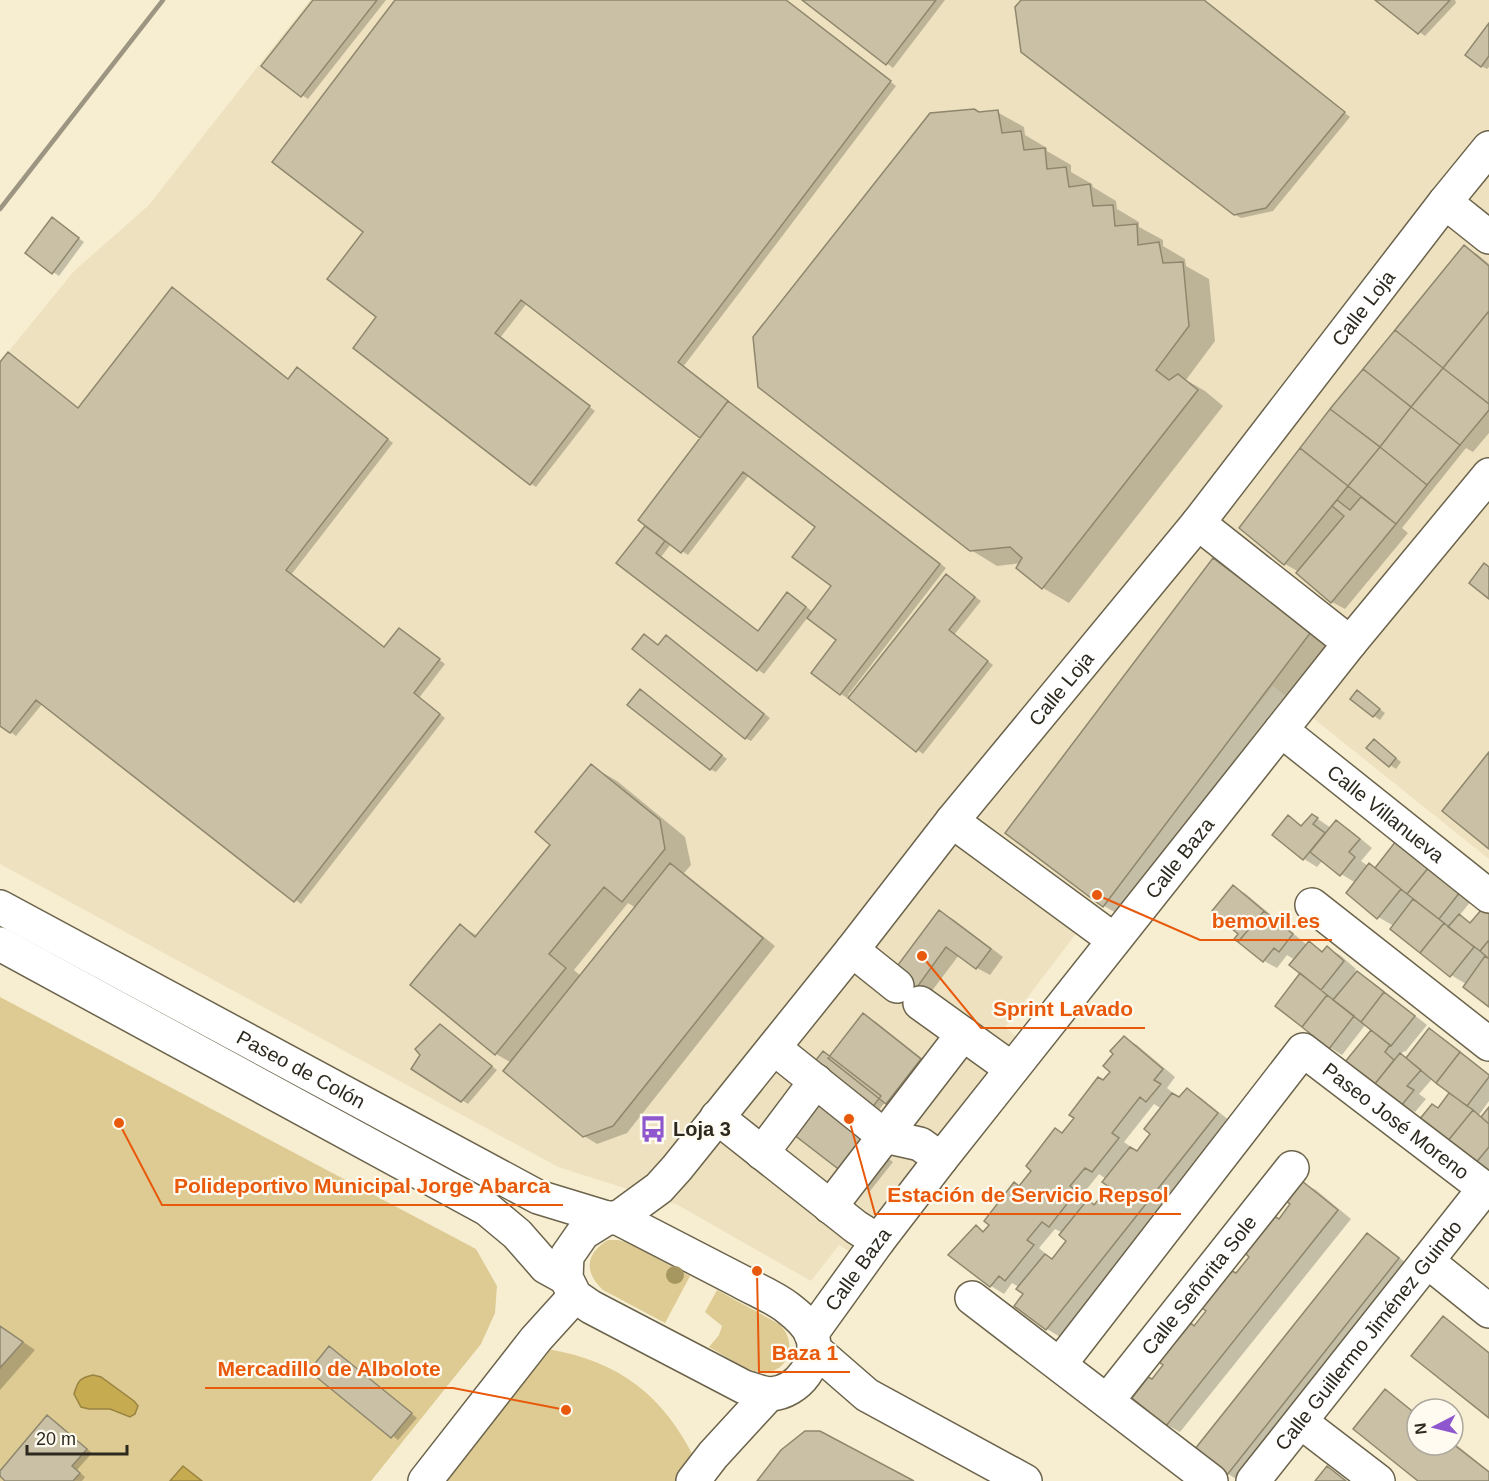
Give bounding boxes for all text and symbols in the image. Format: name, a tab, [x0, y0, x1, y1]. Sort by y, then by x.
street label: Calle Loja	[1327, 265, 1400, 350]
street label: Calle Loja	[1024, 647, 1099, 730]
street label: Calle Villanueva	[1323, 760, 1449, 867]
street label: Calle Baza	[1141, 813, 1219, 903]
callout: bemovil.es	[1200, 901, 1332, 940]
text: bemovil.es	[1212, 909, 1320, 932]
callout: Sprint Lavado	[981, 989, 1145, 1028]
text: Sprint Lavado	[993, 997, 1133, 1020]
street label: Paseo de Colón	[233, 1026, 369, 1113]
street label: Paseo José Moreno	[1319, 1058, 1473, 1184]
bus stop icon: Loja 3	[638, 1114, 668, 1144]
place label: Loja 3	[673, 1118, 731, 1140]
callout: Polideportivo Municipal Jorge Abarca	[162, 1166, 563, 1205]
text: Polideportivo Municipal Jorge Abarca	[174, 1174, 550, 1197]
callout: Estación de Servicio Repsol	[875, 1175, 1181, 1214]
text: Estación de Servicio Repsol	[887, 1183, 1169, 1206]
street label: Calle Señorita Sole	[1137, 1211, 1261, 1359]
street label: Calle Guillermo Jiménez Guindo	[1271, 1216, 1466, 1454]
street label: Calle Baza	[821, 1223, 896, 1315]
callout: Baza 1	[759, 1333, 850, 1372]
text: Baza 1	[772, 1341, 839, 1364]
callout: Mercadillo de Albolote	[205, 1349, 453, 1388]
text: Mercadillo de Albolote	[217, 1357, 441, 1380]
north arrow	[1405, 1397, 1465, 1457]
scale bar	[27, 1418, 128, 1456]
text: N	[1411, 1422, 1430, 1436]
text: 20 m	[36, 1429, 76, 1449]

